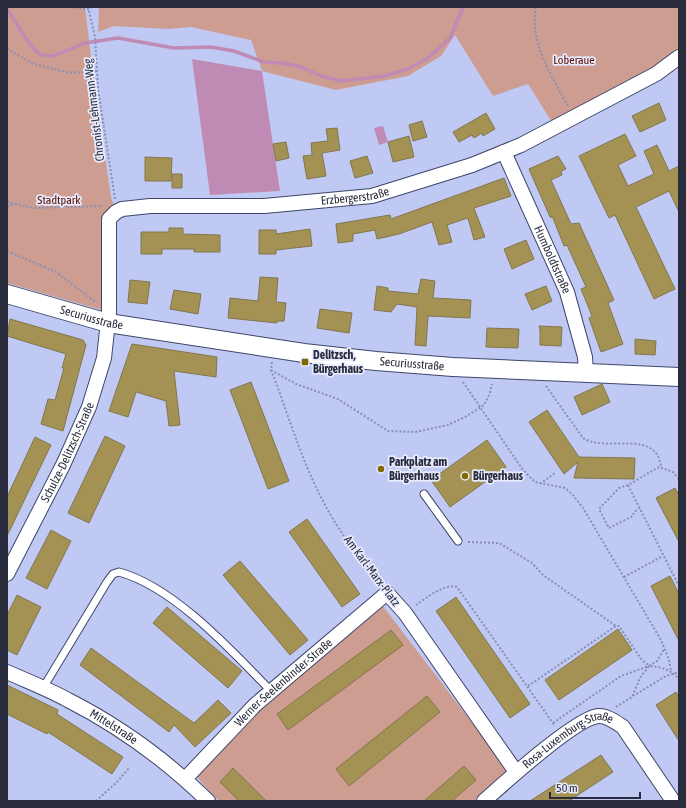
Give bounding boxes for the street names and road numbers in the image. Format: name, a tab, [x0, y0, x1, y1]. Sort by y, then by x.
street label: Chronist-Lehmann-Weg	[81, 57, 107, 162]
street label: Erzbergerstraße	[320, 184, 391, 208]
street label: Humboldtstraße	[531, 224, 574, 296]
street label: Securiusstraße	[59, 303, 124, 332]
street label: Securiusstraße	[379, 354, 445, 373]
street label: Schulze-Delitzsch-Straße	[38, 401, 97, 505]
street label: Am Karl-Marx-Platz	[341, 533, 403, 610]
street label: Werner-Seelenbinder-Straße	[231, 636, 335, 729]
street label: Mittelstraße	[87, 706, 140, 747]
street label: Rosa-Luxemburg-Straße	[520, 709, 616, 771]

